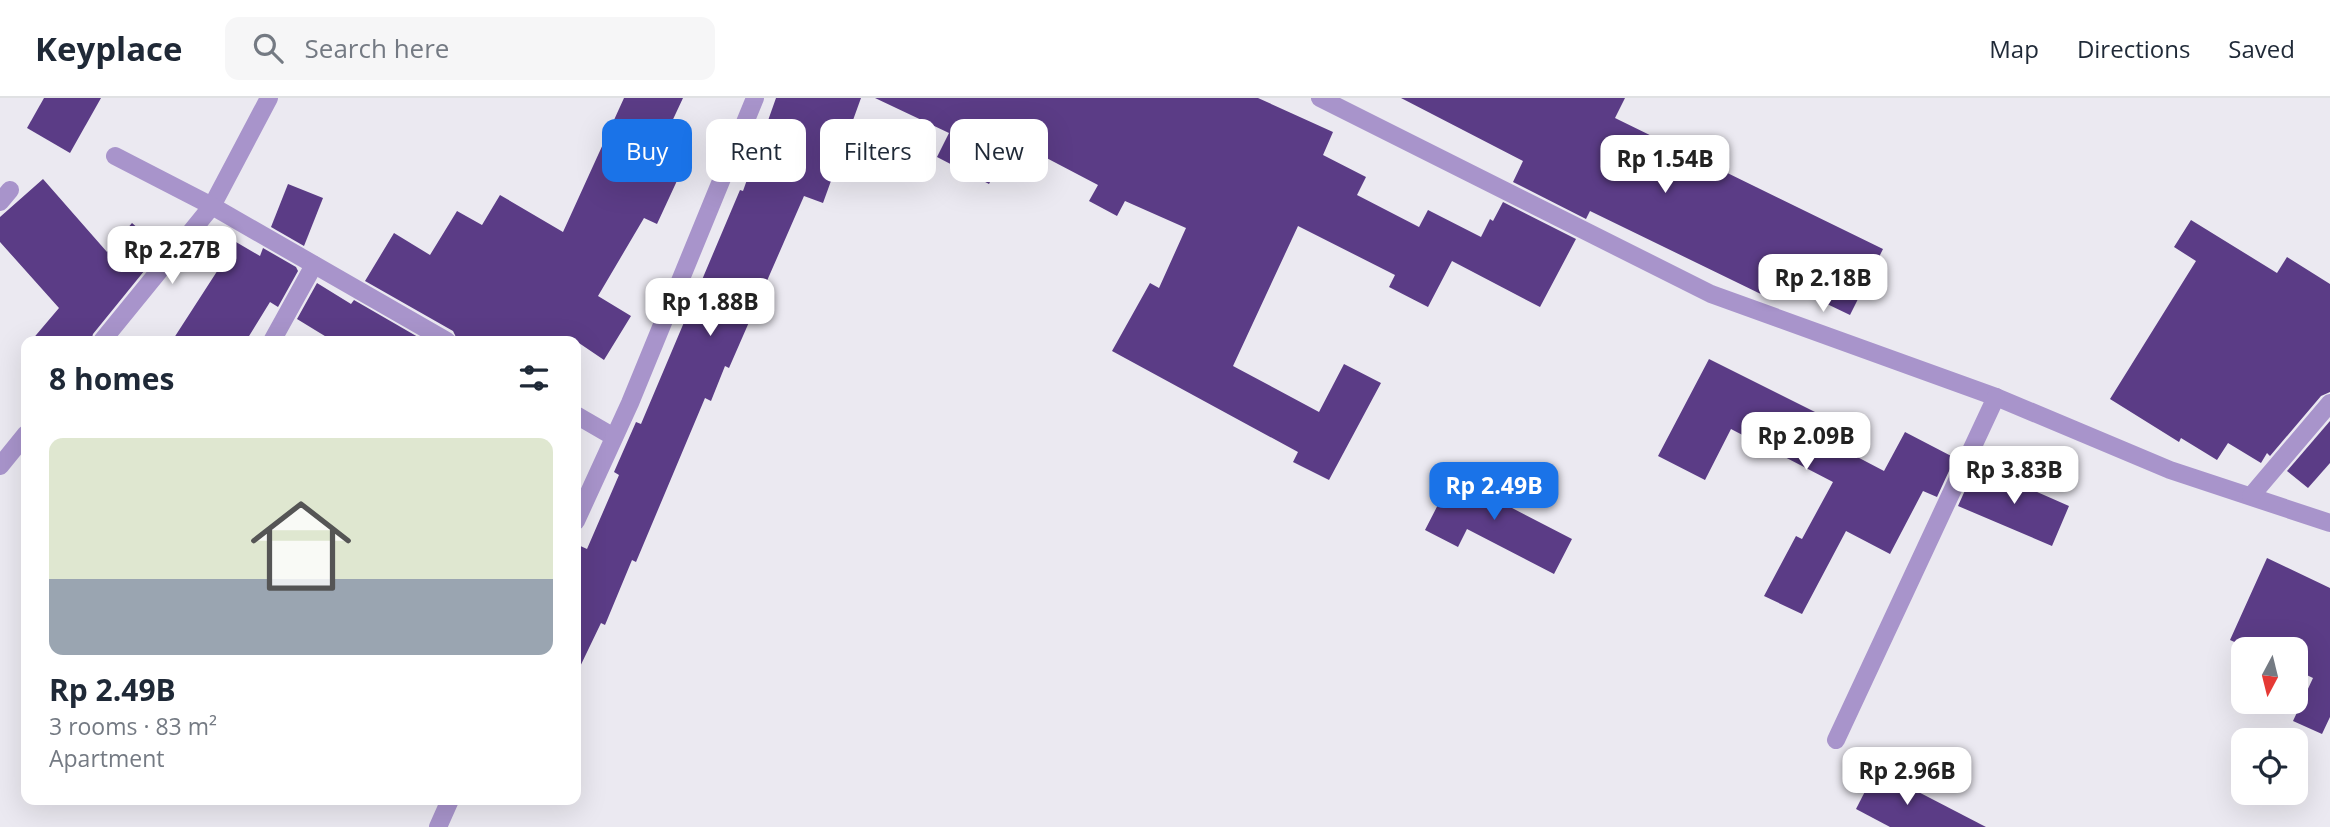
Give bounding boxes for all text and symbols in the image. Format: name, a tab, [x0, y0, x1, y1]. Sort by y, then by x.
search box	[225, 17, 715, 80]
text: Keyplace	[35, 26, 183, 71]
icon: search	[249, 29, 287, 67]
text: Search here	[305, 30, 449, 66]
text: Map	[1989, 32, 2039, 65]
text: Directions	[2077, 32, 2190, 65]
text: Saved	[2228, 32, 2295, 65]
chip: Buy	[602, 119, 692, 182]
chip: Rent	[706, 119, 806, 182]
chip: Filters	[820, 119, 936, 182]
chip: New	[950, 119, 1048, 182]
pin: Rp 1.54B	[1593, 136, 1737, 195]
text: Rp 1.54B	[1616, 142, 1714, 174]
pin: Rp 2.27B	[100, 226, 244, 286]
text: Rp 2.27B	[123, 233, 221, 265]
pin: Rp 2.18B	[1751, 254, 1895, 314]
text: Rp 2.18B	[1774, 261, 1872, 293]
pin: Rp 1.88B	[638, 278, 782, 338]
text: Rp 1.88B	[661, 285, 759, 317]
text: 8 homes	[49, 358, 174, 399]
icon: filters	[515, 359, 553, 397]
pin: Rp 2.09B	[1734, 412, 1878, 472]
text: Rp 2.09B	[1757, 419, 1855, 451]
pin: Rp 3.83B	[1942, 446, 2086, 506]
text: Rp 3.83B	[1965, 453, 2063, 485]
pin: Rp 2.49B	[1422, 462, 1566, 522]
text: Rp 2.49B	[1445, 469, 1543, 501]
icon: home	[238, 483, 364, 609]
north arrow	[2231, 637, 2308, 714]
map controls	[2231, 637, 2308, 805]
text: Rp 2.49B	[49, 669, 176, 710]
text: 3 rooms · 83 m²	[49, 710, 217, 742]
button: locate	[2231, 728, 2308, 805]
text: Apartment	[49, 742, 165, 774]
pin: Rp 2.96B	[1835, 748, 1979, 807]
text: Rp 2.96B	[1858, 754, 1956, 786]

